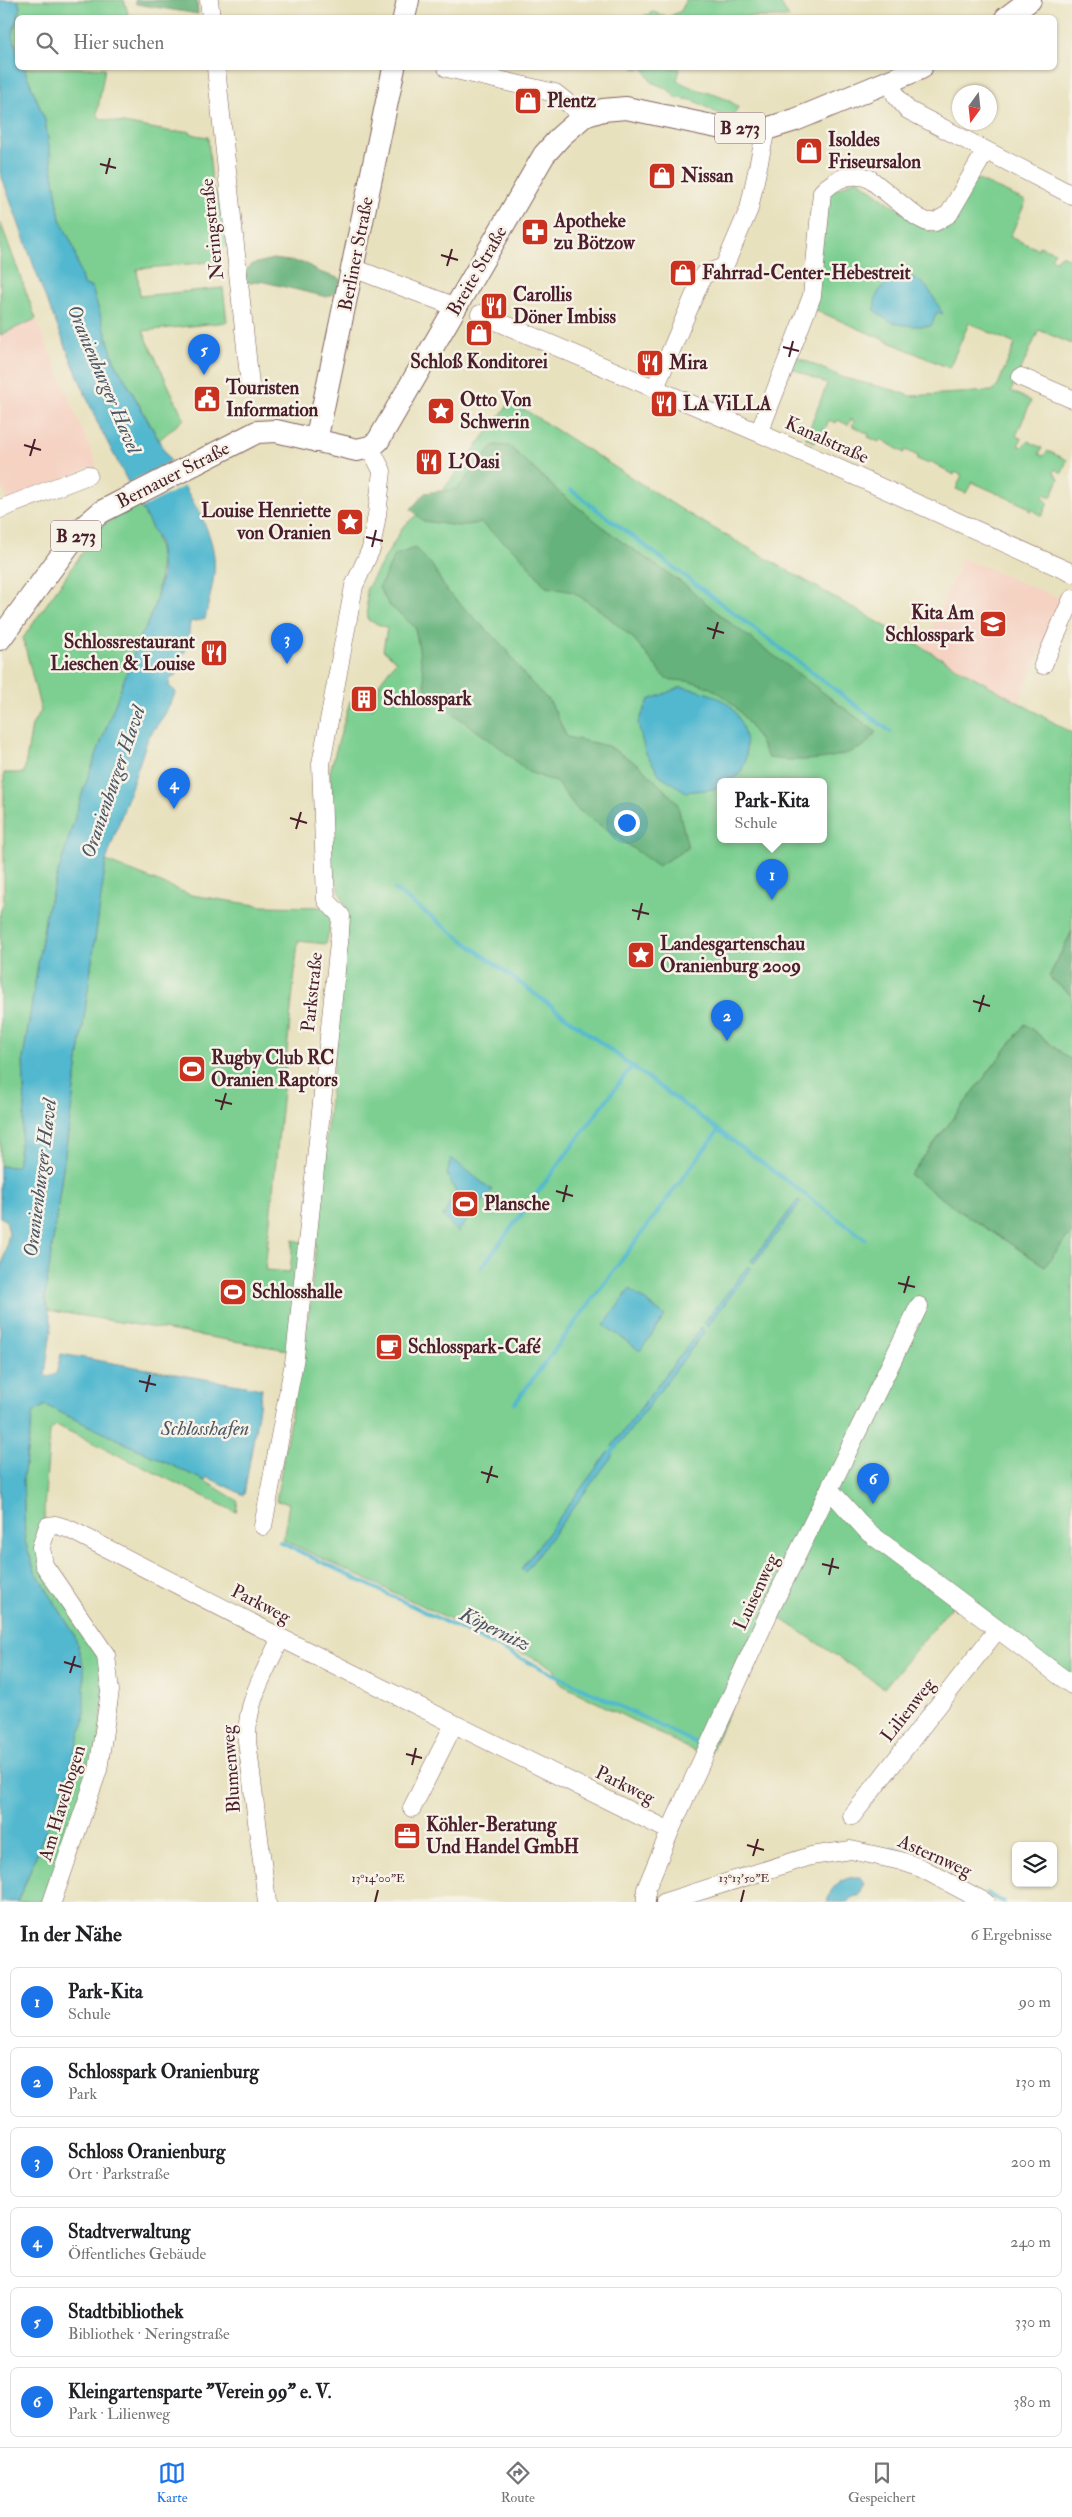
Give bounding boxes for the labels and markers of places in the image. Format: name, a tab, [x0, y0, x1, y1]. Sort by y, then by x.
shop icon: Plentz	[513, 86, 543, 116]
place label: Plentz	[547, 89, 597, 113]
place label: Isoldes Friseursalon	[828, 128, 921, 174]
shop icon: Isoldes Friseursalon	[794, 136, 824, 166]
shop icon: Nissan	[647, 161, 677, 191]
place label: Nissan	[680, 164, 734, 188]
place label: Apotheke zu Bötzow	[553, 209, 636, 255]
pharmacy icon: Apotheke zu Bötzow	[520, 217, 550, 247]
shop icon: Fahrrad-Center-Hebestreit	[668, 258, 698, 288]
place label: Fahrrad-Center-Hebestreit	[702, 261, 911, 285]
place label: Carollis Döner Imbiss	[513, 283, 617, 329]
restaurant icon: Carollis Döner Imbiss	[479, 291, 509, 321]
shop icon: Schloß Konditorei	[464, 318, 494, 348]
pin: 5	[188, 334, 220, 375]
restaurant icon: Mira	[635, 348, 665, 378]
place label: Schloß Konditorei	[410, 350, 548, 374]
place label: Mira	[668, 351, 709, 375]
place label: Touristen Information	[225, 376, 319, 422]
public building icon: Touristen Information	[192, 384, 222, 414]
place label: Otto Von Schwerin	[460, 388, 532, 434]
restaurant icon: LA ViLLA	[649, 389, 679, 419]
place label: LA ViLLA	[683, 392, 773, 416]
place icon: Otto Von Schwerin	[426, 396, 456, 426]
restaurant icon: L'Oasi	[414, 447, 444, 477]
place label: L'Oasi	[448, 450, 500, 474]
place label: Louise Henriette von Oranien	[201, 499, 331, 545]
place icon: Louise Henriette von Oranien	[335, 507, 365, 537]
place label: Kita Am Schlosspark	[885, 601, 975, 648]
school or university icon: Kita Am Schlosspark	[978, 609, 1008, 639]
pin: 3	[271, 623, 303, 664]
place label: Schlossrestaurant Lieschen & Louise	[50, 630, 196, 676]
restaurant icon: Schlossrestaurant Lieschen & Louise	[199, 638, 229, 668]
building icon: Schlosspark	[349, 684, 379, 714]
place label: Schlosspark	[383, 687, 473, 712]
pin: 4	[158, 768, 190, 809]
pin: 1	[756, 859, 788, 900]
place label: Landesgartenschau Oranienburg 2009	[660, 932, 805, 979]
place icon: Landesgartenschau Oranienburg 2009	[626, 940, 656, 970]
pin: 2	[711, 1000, 743, 1041]
place label: Rugby Club RC Oranien Raptors	[211, 1046, 338, 1093]
sports icon: Rugby Club RC Oranien Raptors	[177, 1054, 207, 1084]
sports icon: Plansche	[450, 1189, 480, 1219]
place label: Plansche	[484, 1192, 550, 1216]
sports icon: Schlosshalle	[218, 1277, 248, 1307]
place label: Schlosshalle	[252, 1280, 343, 1304]
cafe icon: Schlosspark-Café	[374, 1332, 404, 1362]
place label: Schlosspark-Café	[408, 1335, 541, 1360]
pin: 6	[857, 1463, 889, 1504]
place label: Köhler-Beratung Und Handel GmbH	[426, 1813, 579, 1859]
office icon: Köhler-Beratung Und Handel GmbH	[392, 1821, 422, 1851]

